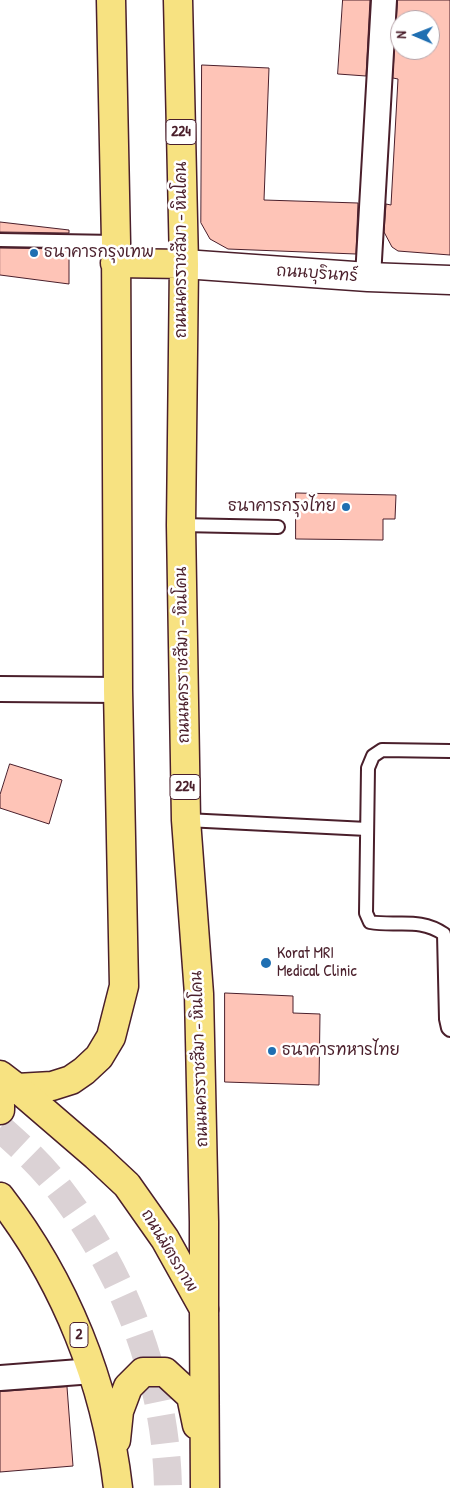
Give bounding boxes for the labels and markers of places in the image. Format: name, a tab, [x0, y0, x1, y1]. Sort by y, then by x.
place label: ธนาคารกรุงเทพ	[44, 243, 154, 263]
marker: ธนาคารกรุงเทพ	[28, 247, 40, 259]
place label: ธนาคารกรุงไทย	[228, 497, 336, 517]
marker: ธนาคารกรุงไทย	[340, 501, 352, 513]
place label: Korat MRI Medical Clinic	[277, 944, 357, 982]
marker: Korat MRI Medical Clinic	[259, 956, 273, 970]
place label: ธนาคารทหารไทย	[282, 1041, 400, 1061]
marker: ธนาคารทหารไทย	[266, 1045, 278, 1057]

